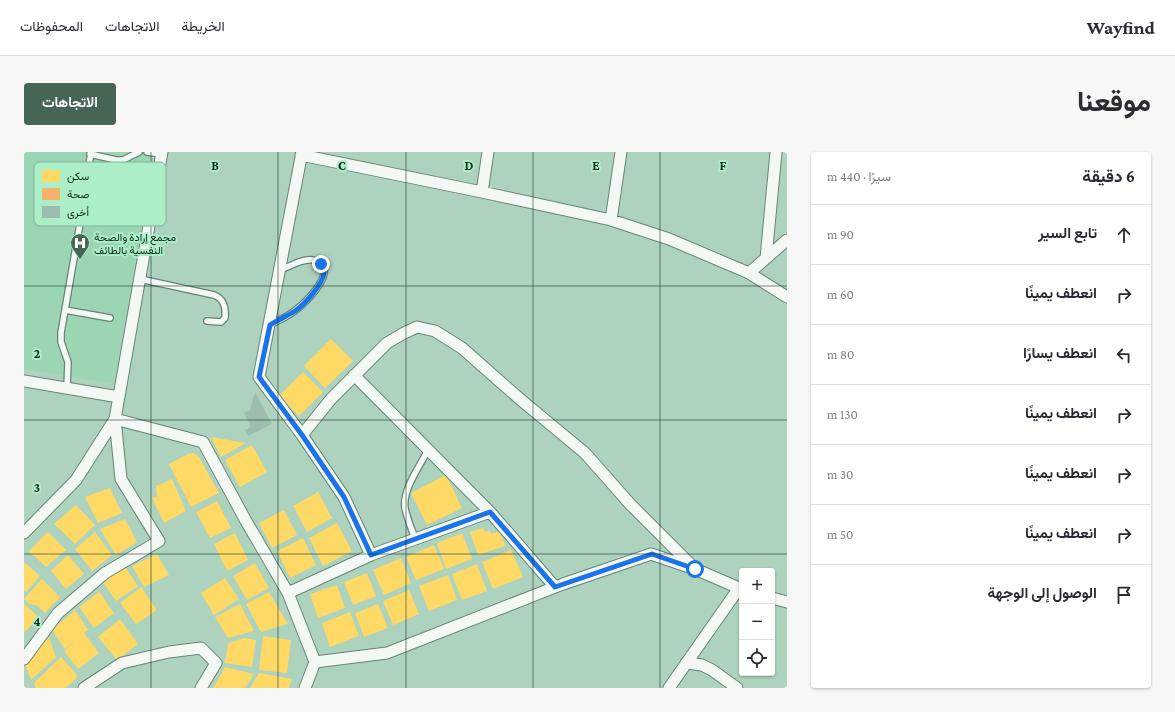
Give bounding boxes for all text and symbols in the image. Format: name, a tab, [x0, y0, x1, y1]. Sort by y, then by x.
text: Wayfind	[1087, 17, 1155, 38]
text: المحفوظات	[20, 18, 83, 34]
text: الاتجاهات	[105, 18, 159, 34]
text: الخريطة	[181, 18, 225, 34]
button: الاتجاهات	[24, 83, 116, 125]
text: موقعنا	[1077, 86, 1151, 117]
text: B	[211, 158, 219, 173]
text: C	[338, 158, 346, 173]
text: D	[465, 158, 474, 173]
text: E	[592, 158, 600, 173]
text: F	[720, 158, 727, 173]
legend	[34, 162, 166, 226]
text: 6 دقيقة	[1082, 167, 1135, 186]
text: سيرًا · 440 m	[827, 169, 891, 184]
text: سكن	[67, 170, 90, 183]
text: صحة	[67, 188, 89, 200]
text: أخرى	[67, 206, 89, 219]
icon: ahead	[1113, 224, 1135, 246]
text: تابع السير	[1038, 225, 1097, 241]
text: 90 m	[827, 227, 854, 242]
place label: مجمع إرادة والصحة النفسية بالطائف	[94, 231, 176, 257]
hospital icon: مجمع إرادة والصحة النفسية بالطائف	[69, 232, 91, 260]
route end	[312, 255, 330, 273]
icon: right	[1113, 284, 1135, 306]
text: انعطف يمينًا	[1025, 285, 1097, 301]
text: 60 m	[827, 287, 854, 302]
icon: left	[1113, 344, 1135, 366]
text: انعطف يسارًا	[1023, 345, 1097, 361]
text: 2	[34, 346, 41, 361]
text: 80 m	[827, 347, 854, 362]
icon: right	[1113, 404, 1135, 426]
text: انعطف يمينًا	[1025, 405, 1097, 421]
text: 130 m	[827, 407, 858, 422]
icon: right	[1113, 464, 1135, 486]
text: انعطف يمينًا	[1025, 465, 1097, 481]
text: 30 m	[827, 467, 853, 482]
text: 3	[34, 480, 40, 495]
icon: right	[1113, 524, 1135, 546]
text: انعطف يمينًا	[1025, 525, 1097, 541]
text: 50 m	[827, 527, 853, 542]
route start	[686, 560, 704, 578]
map controls	[739, 568, 775, 676]
button: +	[739, 568, 775, 604]
icon: arrive	[1113, 584, 1135, 606]
text: الوصول إلى الوجهة	[988, 585, 1097, 601]
button: −	[739, 604, 775, 640]
text: 4	[33, 614, 41, 629]
button: locate	[739, 640, 775, 676]

